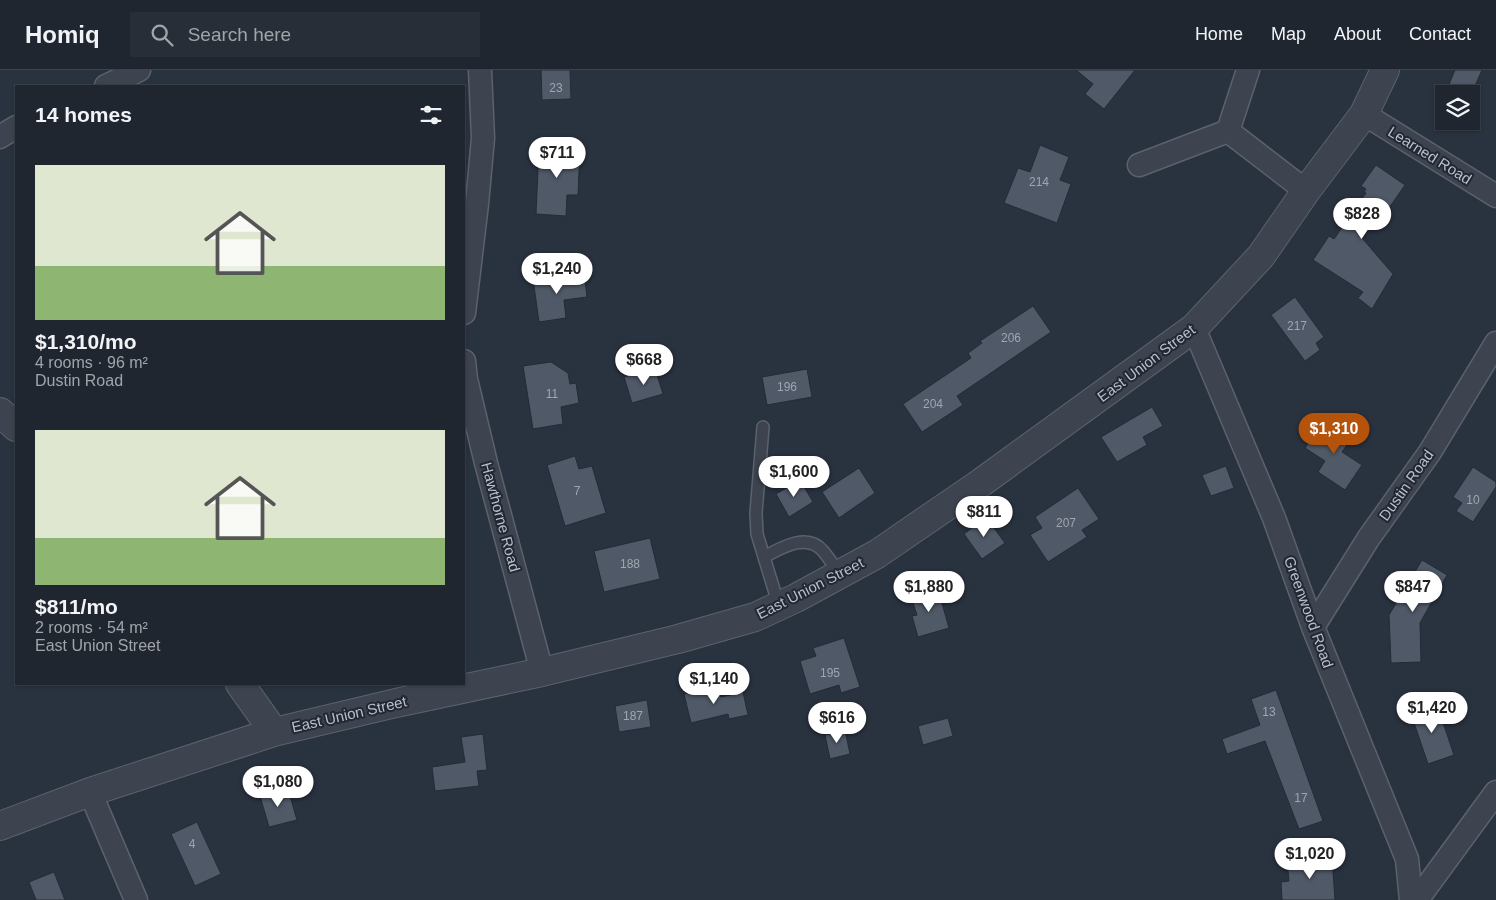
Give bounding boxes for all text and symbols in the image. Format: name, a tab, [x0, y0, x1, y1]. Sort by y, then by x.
search box	[130, 12, 480, 57]
text: Homiq	[25, 21, 100, 48]
icon: search	[148, 21, 176, 49]
text: Search here	[188, 24, 291, 45]
text: Home	[1195, 24, 1243, 44]
text: Map	[1271, 24, 1306, 44]
text: About	[1334, 24, 1381, 44]
text: Contact	[1409, 24, 1471, 44]
house number: 23	[549, 81, 563, 95]
map controls	[1435, 85, 1480, 130]
button: layers	[1435, 85, 1480, 130]
icon: filters	[417, 101, 445, 129]
text: 14 homes	[35, 103, 132, 126]
street label: Learned Road	[1385, 123, 1475, 187]
pin: $711	[527, 136, 587, 179]
text: $711	[540, 144, 574, 161]
house number: 214	[1029, 175, 1049, 189]
icon: home	[195, 198, 285, 288]
pin: $828	[1332, 198, 1392, 240]
text: $828	[1344, 205, 1380, 222]
pin: $1,240	[516, 252, 598, 295]
text: $1,240	[533, 260, 581, 277]
house number: 217	[1287, 319, 1307, 333]
street label: East Union Street	[1094, 320, 1199, 405]
text: $1,310/mo	[35, 330, 137, 353]
house number: 206	[1001, 331, 1021, 345]
pin: $668	[614, 344, 674, 386]
text: $668	[626, 351, 662, 368]
text: 4 rooms · 96 m²	[35, 354, 148, 371]
text: Dustin Road	[35, 372, 123, 389]
house number: 196	[777, 380, 797, 394]
house number: 11	[546, 387, 559, 401]
house number: 204	[923, 397, 943, 411]
pin: $1,310	[1293, 412, 1375, 455]
text: $1,310	[1310, 420, 1358, 437]
street label: Dustin Road	[1375, 446, 1437, 524]
pin: $1,600	[753, 456, 835, 498]
street label: Hawthorne Road	[478, 460, 524, 574]
icon: home	[195, 463, 285, 553]
text: $1,600	[770, 463, 818, 480]
house number: 7	[574, 484, 581, 498]
house number: 10	[1466, 493, 1480, 507]
pin: $811	[954, 496, 1014, 538]
text: $811	[967, 503, 1001, 520]
house number: 207	[1056, 516, 1076, 530]
street label: East Union Street	[754, 553, 867, 622]
street label: Greenwood Road	[1281, 554, 1337, 670]
house number: 188	[620, 557, 640, 571]
pin: $1,880	[888, 570, 970, 613]
pin: $847	[1383, 570, 1443, 613]
text: $1,880	[905, 578, 953, 595]
text: $847	[1395, 578, 1431, 595]
text: $811/mo	[35, 595, 118, 618]
text: 2 rooms · 54 m²	[35, 619, 148, 636]
text: East Union Street	[35, 637, 160, 654]
pin: $1,140	[673, 662, 755, 705]
house number: 195	[820, 666, 840, 680]
text: $1,140	[690, 670, 738, 687]
street label: East Union Street	[290, 692, 409, 736]
pin: $1,420	[1391, 692, 1473, 734]
text: $1,420	[1408, 699, 1456, 716]
pin: $616	[807, 702, 867, 744]
house number: 13	[1262, 705, 1276, 719]
house number: 187	[623, 709, 643, 723]
text: $616	[819, 709, 855, 726]
pin: $1,080	[237, 766, 319, 808]
text: $1,080	[254, 773, 302, 790]
house number: 17	[1294, 791, 1308, 805]
house number: 4	[189, 837, 196, 851]
pin: $1,020	[1269, 838, 1351, 880]
text: $1,020	[1286, 845, 1334, 862]

